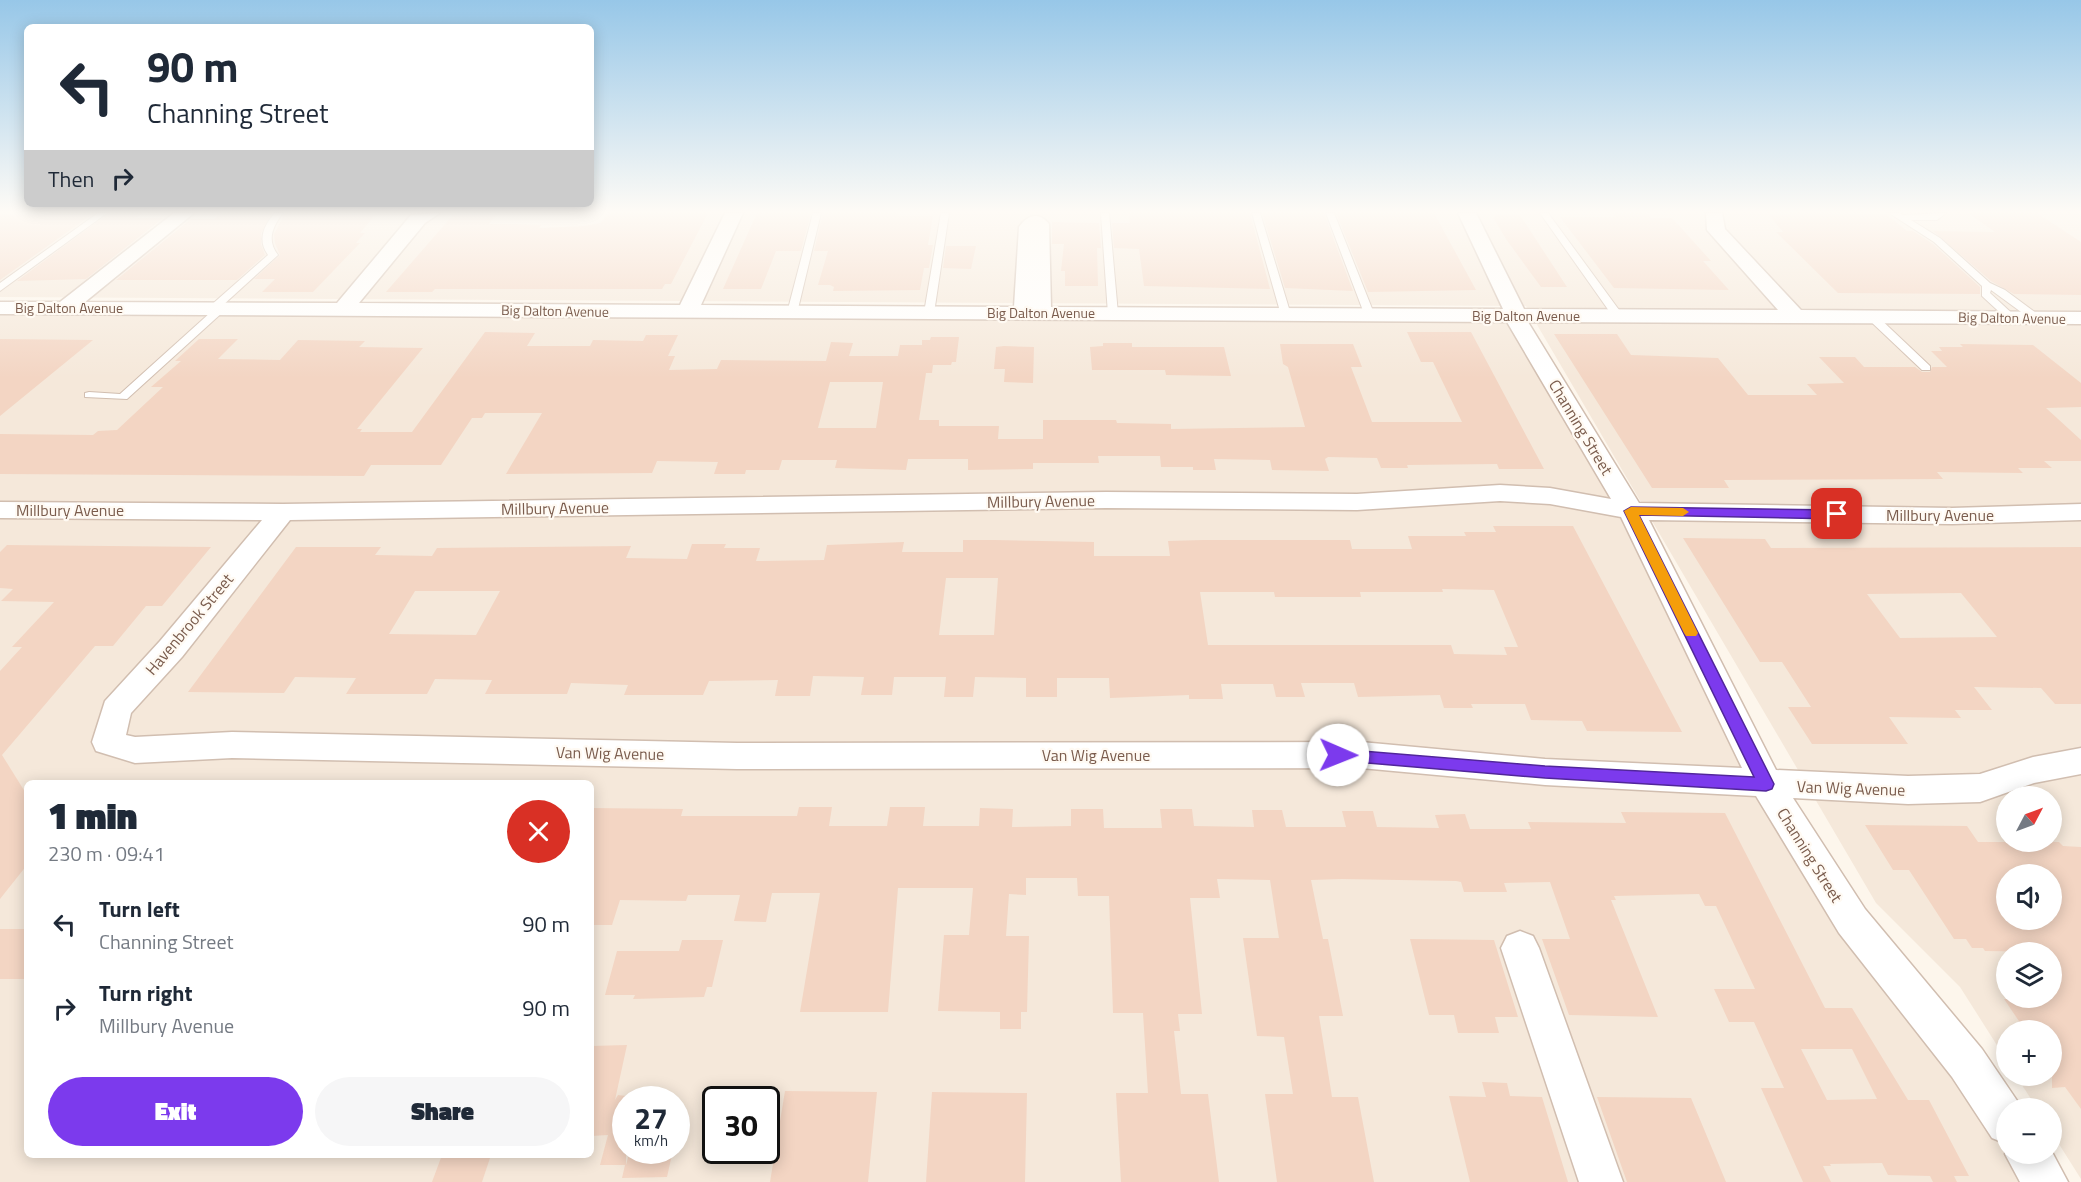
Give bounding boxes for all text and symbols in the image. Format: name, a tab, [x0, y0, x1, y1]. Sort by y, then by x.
text: 90 m	[147, 34, 239, 98]
icon: left	[48, 48, 126, 126]
text: Channing Street	[147, 92, 329, 133]
text: Then	[48, 162, 94, 196]
icon: right	[106, 162, 139, 195]
street label: Big Dalton Avenue	[15, 297, 123, 318]
street label: Big Dalton Avenue	[501, 299, 609, 322]
street label: Big Dalton Avenue	[987, 302, 1095, 323]
street label: Big Dalton Avenue	[1472, 305, 1580, 326]
street label: Big Dalton Avenue	[1958, 306, 2066, 329]
street label: Channing Street	[1543, 375, 1619, 480]
street label: Millbury Avenue	[987, 488, 1095, 514]
pin	[1811, 488, 1862, 539]
street label: Millbury Avenue	[501, 495, 609, 521]
icon: arrive	[1820, 497, 1853, 530]
street label: Millbury Avenue	[16, 498, 124, 522]
street label: Millbury Avenue	[1886, 503, 1994, 527]
street label: Havenbrook Street	[139, 568, 239, 680]
position arrow	[1306, 723, 1370, 787]
street label: Van Wig Avenue	[556, 740, 664, 766]
street label: Van Wig Avenue	[1042, 743, 1150, 767]
street label: Van Wig Avenue	[1796, 774, 1906, 802]
north arrow	[1996, 786, 2062, 852]
map controls	[1996, 786, 2062, 1164]
text: 1 min	[48, 788, 137, 843]
button: close	[507, 800, 570, 863]
street label: Channing Street	[1771, 803, 1849, 907]
text: 230 m · 09:41	[48, 838, 165, 869]
button: sound	[1996, 864, 2062, 930]
text: Turn left	[99, 892, 180, 926]
text: 90 m	[522, 907, 570, 941]
icon: left	[48, 908, 81, 941]
text: Channing Street	[99, 926, 233, 957]
button: layers	[1996, 942, 2062, 1008]
text: Turn right	[99, 976, 193, 1010]
text: 90 m	[522, 991, 570, 1025]
icon: right	[48, 992, 81, 1025]
text: Millbury Avenue	[99, 1010, 234, 1041]
button: +	[1996, 1020, 2062, 1086]
button: Exit	[48, 1077, 303, 1146]
button: Share	[315, 1077, 570, 1146]
speed limit sign: 30	[702, 1086, 780, 1164]
text: 27	[634, 1095, 668, 1141]
button: −	[1996, 1098, 2062, 1164]
text: km/h	[634, 1129, 668, 1152]

